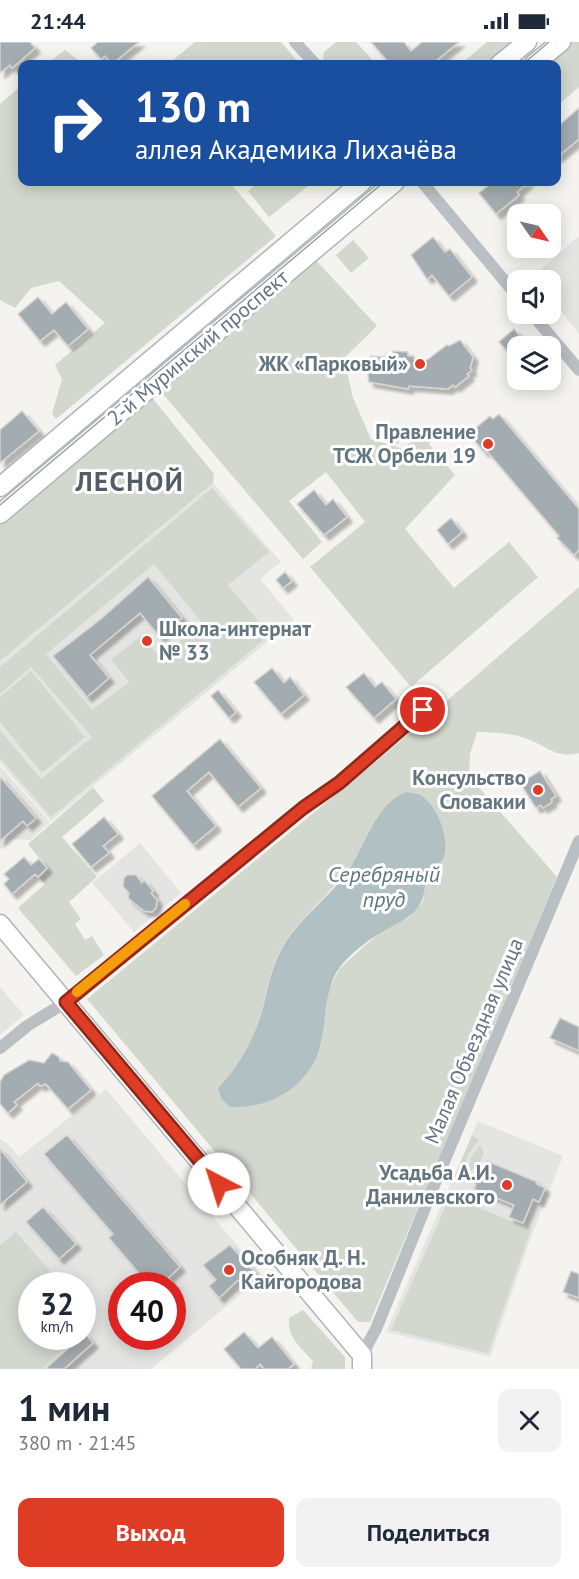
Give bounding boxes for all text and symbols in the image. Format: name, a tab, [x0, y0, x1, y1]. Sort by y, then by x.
text: 21:44	[30, 7, 86, 35]
text: 130 m	[135, 79, 251, 134]
icon: right	[36, 84, 114, 162]
text: аллея Академика Лихачёва	[135, 132, 457, 166]
north arrow	[507, 204, 561, 258]
map controls	[507, 204, 561, 390]
street label: 2-й Муринский проспект	[102, 263, 294, 431]
button: sound	[507, 270, 561, 324]
button: layers	[507, 336, 561, 390]
place label: ЖК «Парковый»	[258, 350, 408, 377]
marker: ЖК «Парковый»	[413, 357, 427, 371]
place label: Правление ТСЖ Орбели 19	[333, 418, 476, 469]
marker: Правление ТСЖ Орбели 19	[481, 437, 495, 451]
district label: ЛЕСНОЙ	[75, 464, 184, 498]
place label: Школа-интернат № 33	[159, 615, 311, 666]
marker: Школа-интернат № 33	[140, 634, 154, 648]
pin	[397, 684, 448, 735]
icon: arrive	[406, 693, 439, 726]
place label: Консульство Словакии	[412, 764, 526, 815]
marker: Консульство Словакии	[531, 783, 545, 797]
water label: Серебряный пруд	[328, 860, 440, 913]
street label: Малая Объездная улица	[418, 934, 529, 1148]
position arrow	[187, 1152, 251, 1216]
place label: Усадьба А.И. Данилевского	[366, 1159, 495, 1210]
marker: Усадьба А.И. Данилевского	[500, 1178, 514, 1192]
place label: Особняк Д. Н. Кайгородова	[241, 1244, 366, 1295]
marker: Особняк Д. Н. Кайгородова	[222, 1263, 236, 1277]
speed limit sign: 40	[108, 1272, 186, 1350]
text: 32	[40, 1284, 74, 1323]
text: km/h	[41, 1317, 73, 1336]
text: 1 мин	[18, 1384, 110, 1431]
button: close	[498, 1389, 561, 1452]
text: 380 m · 21:45	[18, 1430, 136, 1456]
button: Выход	[18, 1498, 284, 1567]
button: Поделиться	[296, 1498, 561, 1567]

